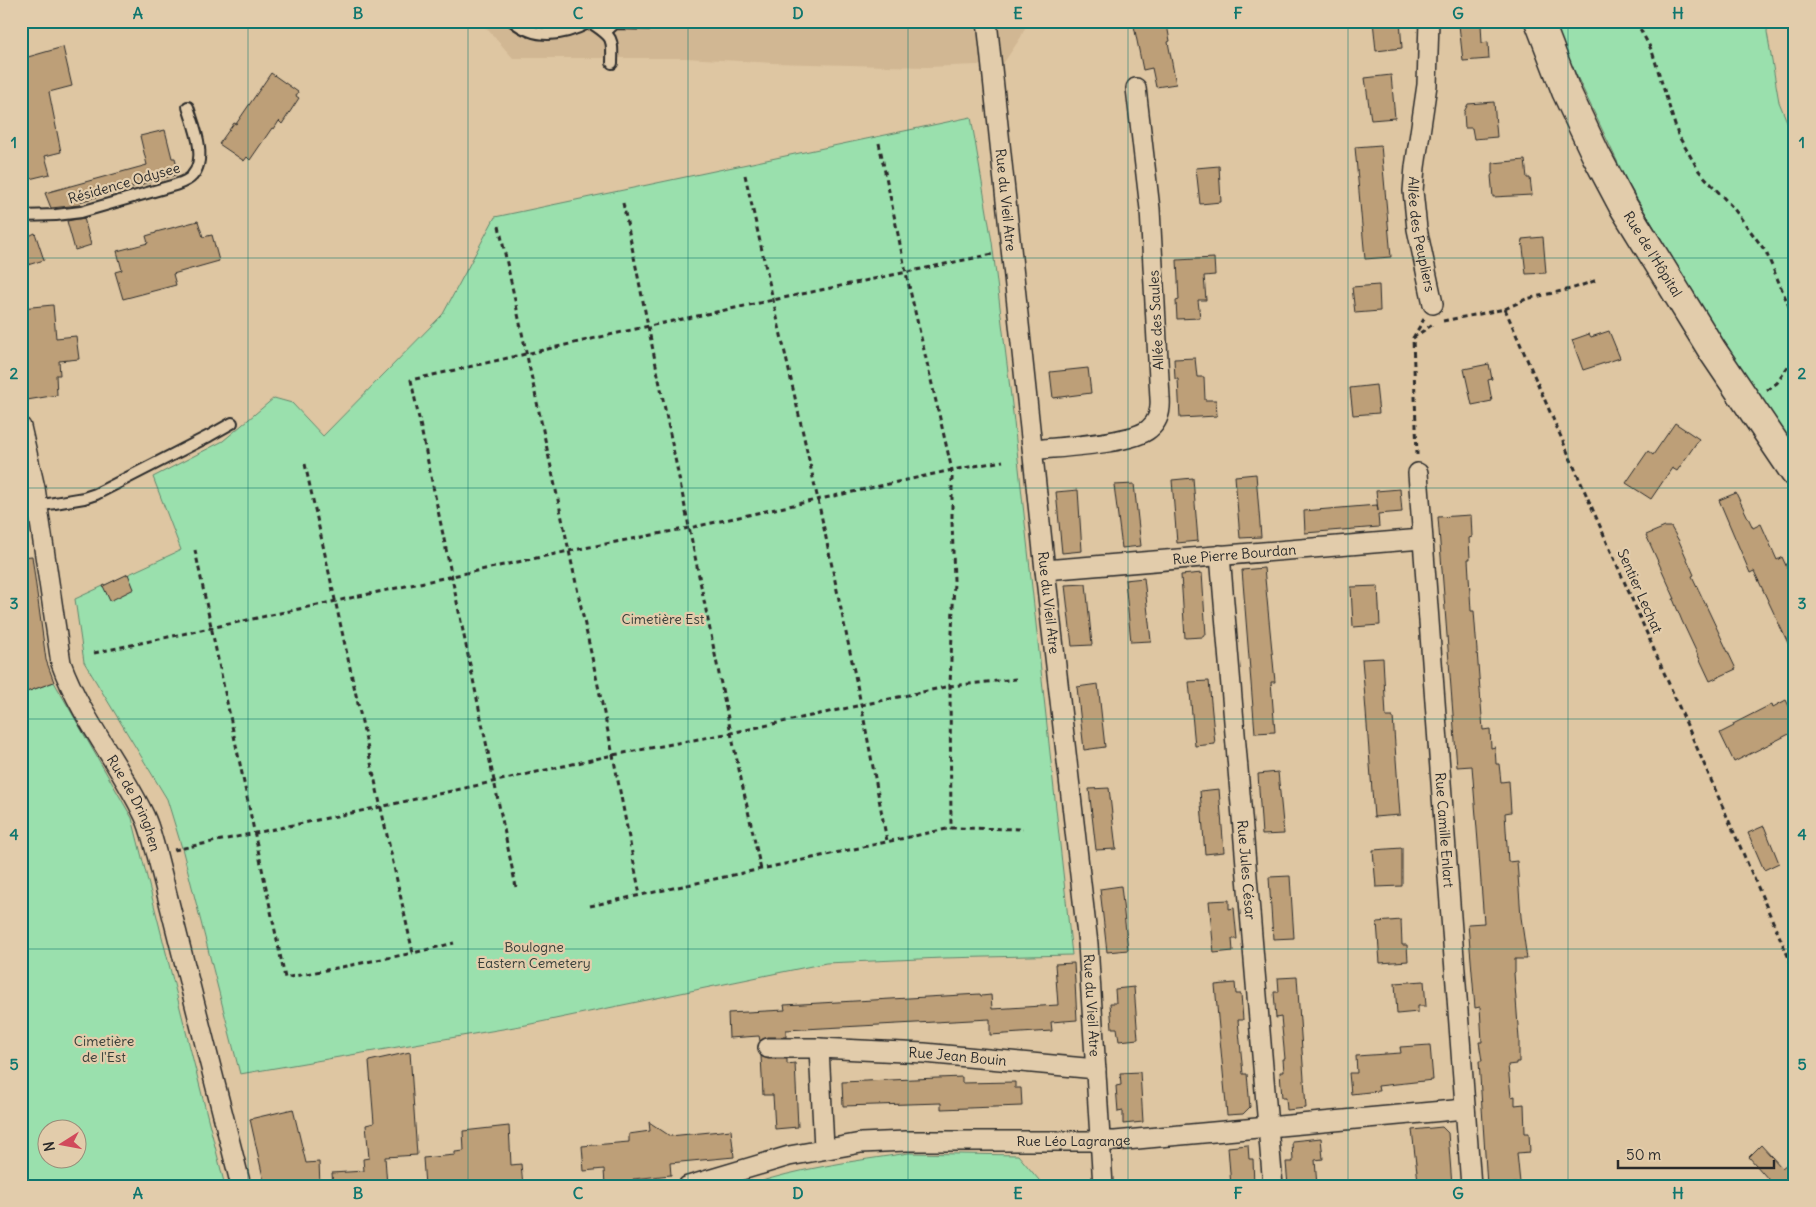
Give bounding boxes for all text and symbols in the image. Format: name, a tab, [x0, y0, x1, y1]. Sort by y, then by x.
text: A	[133, 3, 143, 23]
text: B	[353, 3, 364, 23]
text: C	[573, 3, 584, 23]
text: D	[792, 3, 804, 23]
text: E	[1013, 3, 1023, 23]
text: F	[1233, 3, 1243, 23]
text: G	[1452, 3, 1464, 23]
text: H	[1672, 3, 1684, 23]
text: 1	[11, 132, 17, 152]
text: 1	[1799, 132, 1805, 152]
street label: Rue du Vieil Atre	[992, 148, 1020, 252]
street label: Résidence Odysee	[66, 158, 182, 208]
street label: Allée des Peupliers	[1404, 176, 1439, 294]
street label: Rue de l'Hôpital	[1620, 208, 1686, 300]
street label: Allée des Saules	[1144, 270, 1168, 370]
text: 2	[10, 363, 19, 383]
text: 2	[1798, 363, 1807, 383]
street label: Rue Pierre Bourdan	[1172, 540, 1297, 568]
street label: Sentier Lechat	[1613, 546, 1667, 636]
street label: Rue du Vieil Atre	[1034, 551, 1064, 655]
text: 3	[9, 593, 19, 613]
text: 3	[1797, 593, 1807, 613]
park label: Cimetière Est	[621, 610, 705, 628]
street label: Rue de Dringhen	[103, 752, 164, 853]
street label: Rue Camille Enlart	[1431, 772, 1458, 888]
street label: Rue Jules César	[1233, 819, 1260, 921]
text: 4	[9, 824, 19, 844]
text: 4	[1797, 824, 1807, 844]
park label: Boulogne Eastern Cemetery	[477, 938, 591, 972]
street label: Rue du Vieil Atre	[1080, 953, 1104, 1057]
park label: Cimetière de l'Est	[74, 1032, 134, 1066]
street label: Rue Jean Bouin	[908, 1043, 1007, 1070]
text: 5	[9, 1054, 19, 1074]
text: 5	[1797, 1054, 1807, 1074]
north arrow	[38, 1120, 88, 1170]
street label: Rue Léo Lagrange	[1016, 1131, 1131, 1150]
scale bar	[1618, 1137, 1775, 1169]
text: N	[39, 1140, 59, 1153]
text: 50 m	[1626, 1145, 1661, 1164]
text: A	[133, 1183, 143, 1203]
text: B	[353, 1183, 364, 1203]
text: C	[573, 1183, 584, 1203]
text: D	[792, 1183, 804, 1203]
text: E	[1013, 1183, 1023, 1203]
text: F	[1233, 1183, 1243, 1203]
text: G	[1452, 1183, 1464, 1203]
text: H	[1672, 1183, 1684, 1203]

